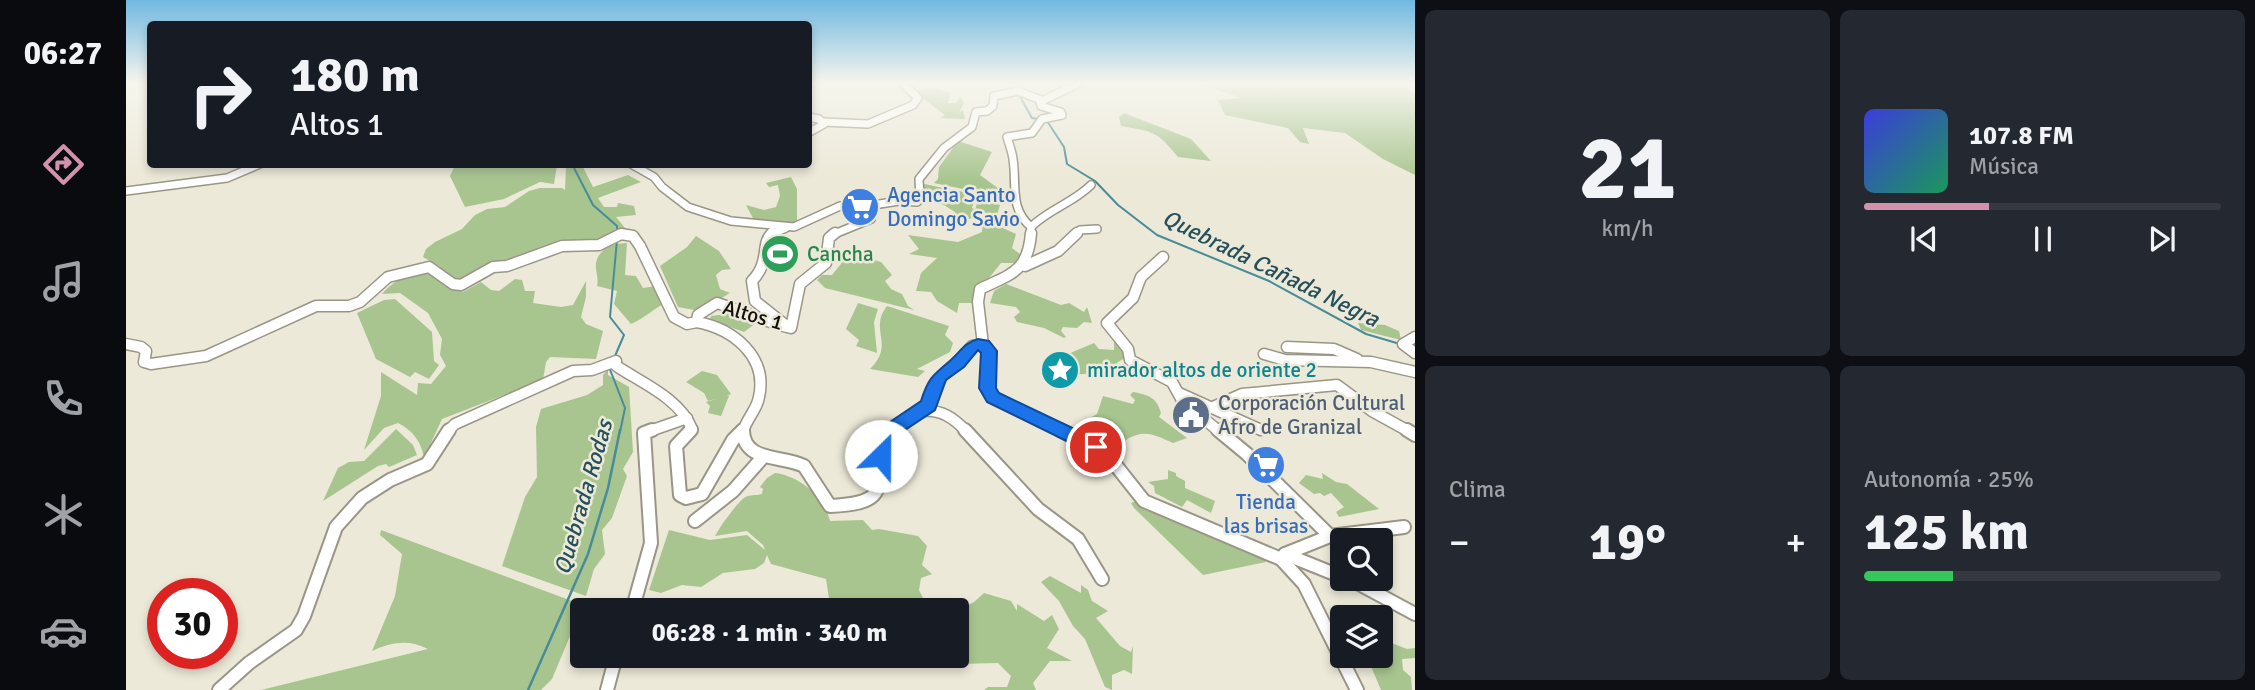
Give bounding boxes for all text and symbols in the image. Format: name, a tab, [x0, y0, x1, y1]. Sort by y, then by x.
text: 06:27	[24, 34, 102, 73]
text: 180 m	[290, 45, 420, 105]
icon: right	[175, 49, 266, 140]
text: Altos 1	[290, 105, 384, 144]
text: 21	[1578, 112, 1677, 225]
text: 107.8 FM	[1969, 120, 2074, 152]
icon: directions	[39, 140, 88, 189]
text: Música	[1969, 152, 2039, 181]
place label: Agencia Santo Domingo Savio	[887, 182, 1020, 232]
supermarket icon: Agencia Santo Domingo Savio	[839, 186, 881, 228]
water label: Quebrada Cañada Negra	[1158, 203, 1385, 334]
text: km/h	[1601, 214, 1654, 243]
icon: previous	[1905, 220, 1943, 258]
icon: pause	[2024, 220, 2062, 258]
icon: next	[2143, 220, 2181, 258]
sports icon: Cancha	[759, 233, 801, 275]
place label: Cancha	[807, 241, 874, 267]
icon: music	[39, 257, 88, 306]
street label: Altos 1	[720, 294, 786, 336]
place icon: mirador altos de oriente 2	[1039, 349, 1081, 391]
place label: mirador altos de oriente 2	[1087, 357, 1317, 383]
icon: phone	[39, 374, 88, 423]
place label: Corporación Cultural Afro de Granizal	[1218, 390, 1405, 440]
public building icon: Corporación Cultural Afro de Granizal	[1170, 394, 1212, 436]
water label: Quebrada Rodas	[548, 415, 620, 578]
pin	[1066, 417, 1126, 477]
position arrow	[844, 419, 918, 493]
icon: arrive	[1077, 428, 1115, 466]
supermarket icon: Tienda las brisas	[1245, 444, 1287, 486]
text: Autonomía · 25%	[1864, 465, 2034, 494]
text: Clima	[1449, 475, 1506, 504]
place label: Tienda las brisas	[1224, 489, 1308, 539]
icon: climate	[39, 490, 88, 539]
text: 125 km	[1864, 500, 2029, 564]
text: 19°	[1589, 510, 1666, 574]
text: −	[1449, 519, 1470, 566]
text: +	[1785, 519, 1806, 566]
map controls	[1330, 528, 1393, 668]
button: search	[1330, 528, 1393, 591]
speed limit sign: 30	[147, 578, 238, 669]
button: layers	[1330, 605, 1393, 668]
icon: car	[39, 607, 88, 656]
text: 06:28 · 1 min · 340 m	[652, 617, 887, 649]

